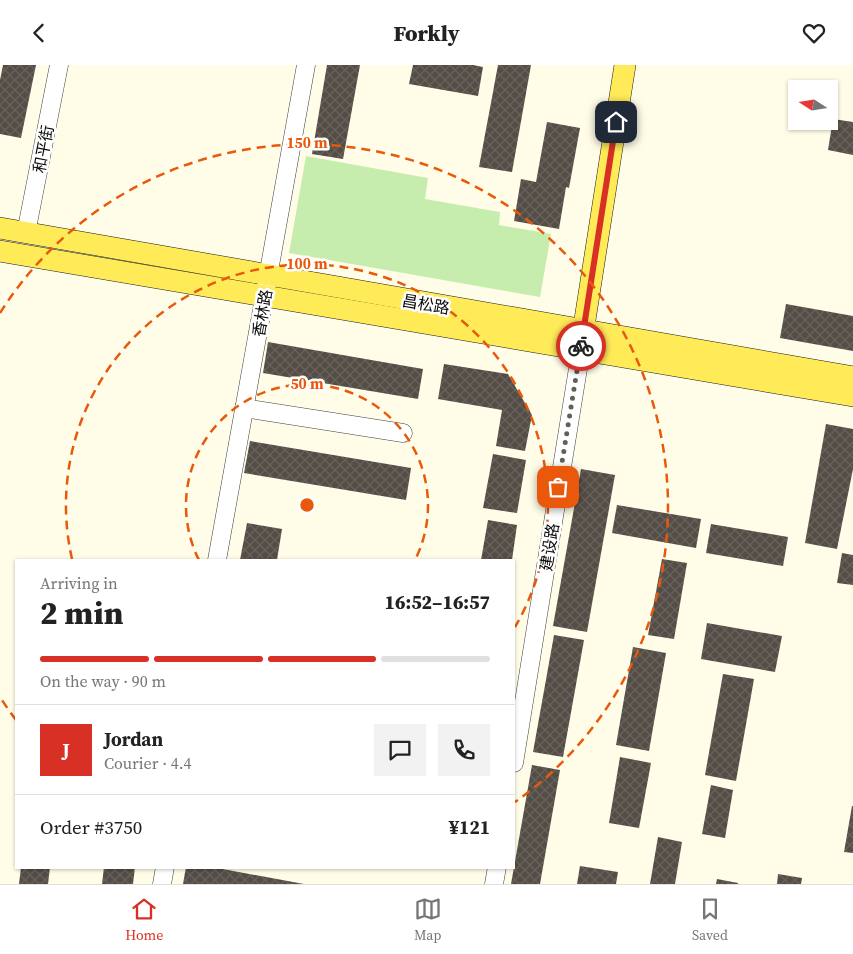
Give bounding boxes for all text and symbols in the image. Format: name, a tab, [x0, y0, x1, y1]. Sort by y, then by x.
text: Forkly	[393, 18, 460, 48]
icon: back	[25, 19, 53, 47]
icon: heart	[800, 19, 828, 47]
north arrow	[788, 80, 838, 130]
map controls	[788, 80, 838, 130]
pin	[595, 101, 637, 143]
icon: home	[602, 108, 630, 136]
street label: 和平街	[28, 123, 58, 175]
text: 150 m	[286, 132, 328, 153]
text: 100 m	[286, 253, 328, 274]
street label: 香林路	[247, 287, 277, 339]
street label: 昌松路	[400, 289, 452, 319]
courier	[556, 321, 606, 371]
icon: bike	[567, 332, 595, 360]
text: 50 m	[290, 373, 324, 394]
pin	[537, 466, 579, 508]
icon: bag	[544, 473, 572, 501]
centre of rings	[298, 496, 316, 514]
street label: 建设路	[534, 522, 564, 572]
text: Arriving in	[40, 572, 118, 594]
text: 16:52–16:57	[385, 589, 490, 615]
text: 2 min	[40, 591, 123, 635]
text: On the way · 90 m	[40, 670, 166, 692]
button: chat	[374, 724, 426, 776]
button: phone	[438, 724, 490, 776]
text: Jordan	[104, 726, 163, 752]
text: J	[62, 737, 70, 763]
text: Courier · 4.4	[104, 752, 192, 774]
text: Order #3750	[40, 814, 142, 840]
text: ¥121	[449, 814, 490, 840]
tab: Home	[125, 895, 163, 945]
tab: Map	[414, 895, 442, 945]
tab: Saved	[692, 895, 728, 945]

